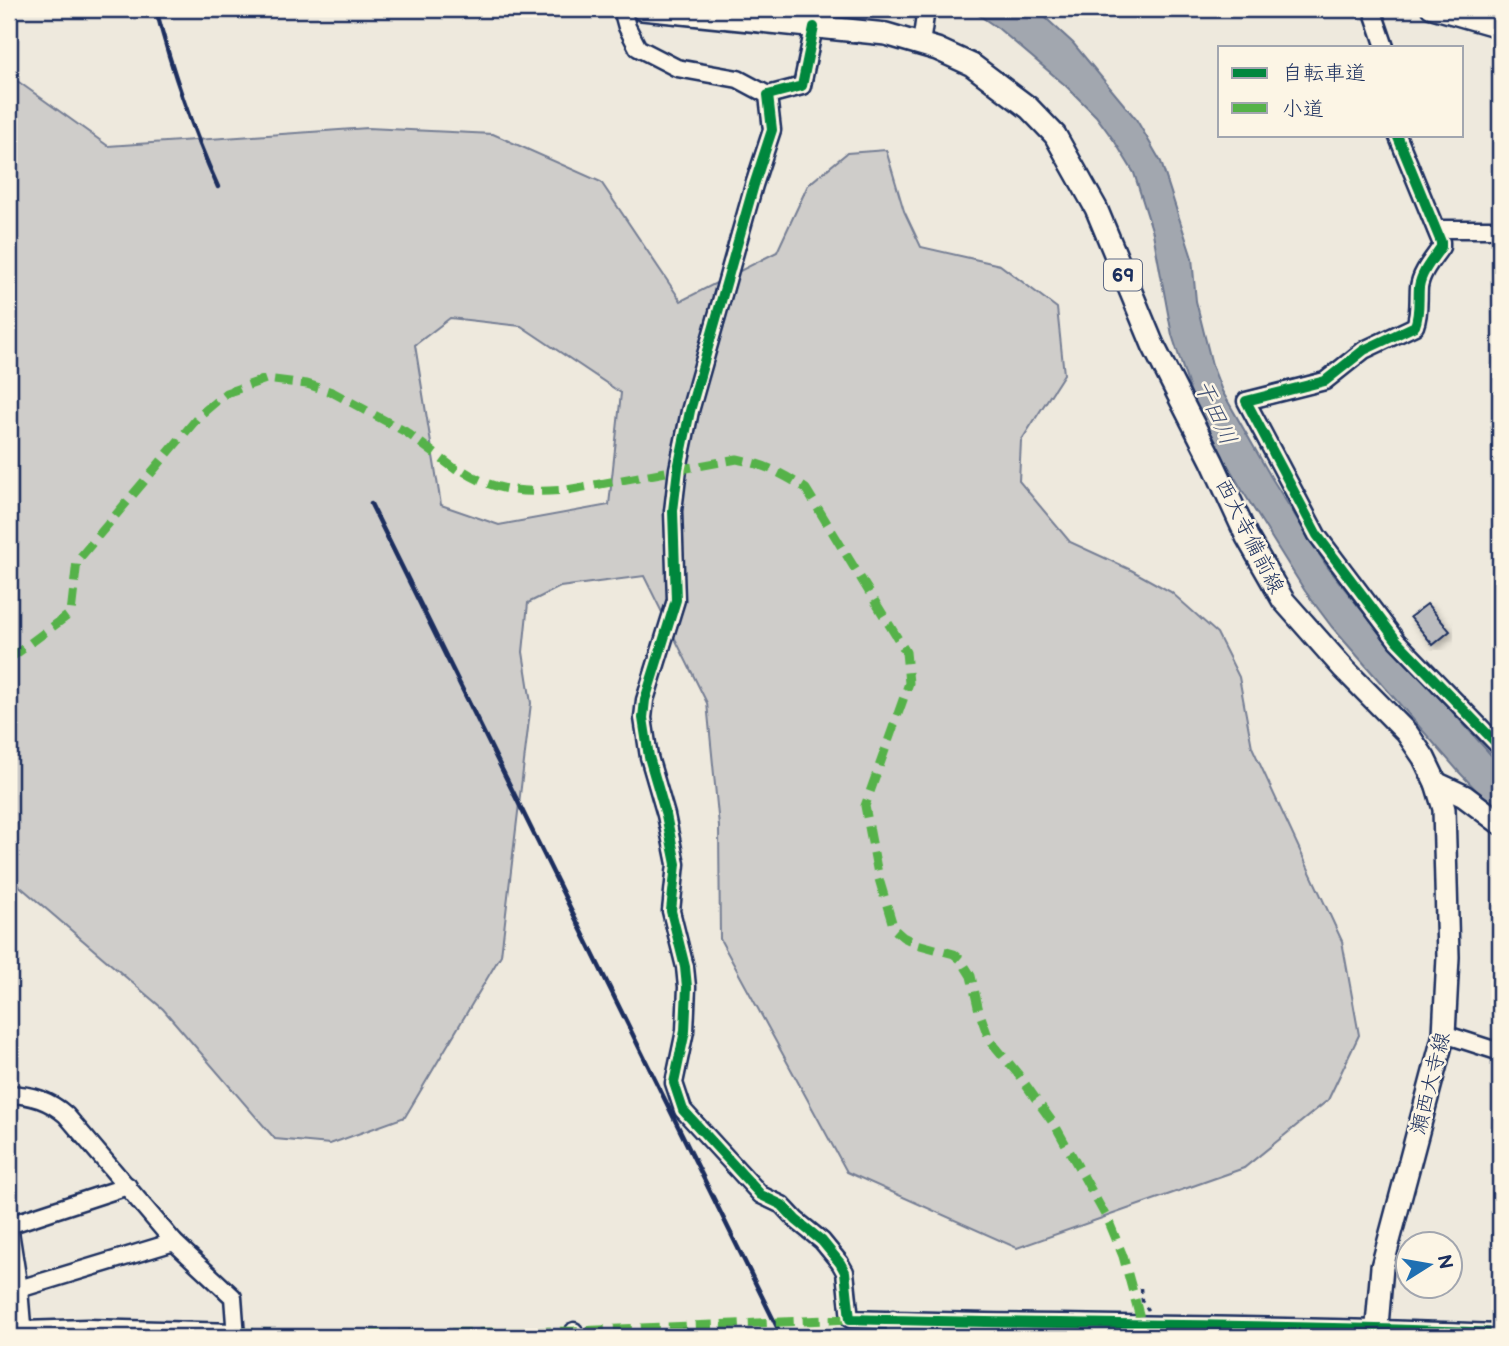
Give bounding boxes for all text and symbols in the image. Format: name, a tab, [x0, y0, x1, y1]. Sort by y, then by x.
legend	[1218, 46, 1464, 136]
text: 自転車道	[1282, 61, 1366, 86]
text: 小道	[1282, 97, 1324, 122]
road number: 69	[1104, 260, 1142, 290]
water label: 干田川	[1188, 375, 1242, 450]
street label: 西大寺備前線	[1210, 474, 1289, 598]
street label: 瀬西大寺線	[1406, 1029, 1455, 1137]
north arrow	[1394, 1230, 1464, 1300]
text: N	[1432, 1253, 1457, 1271]

